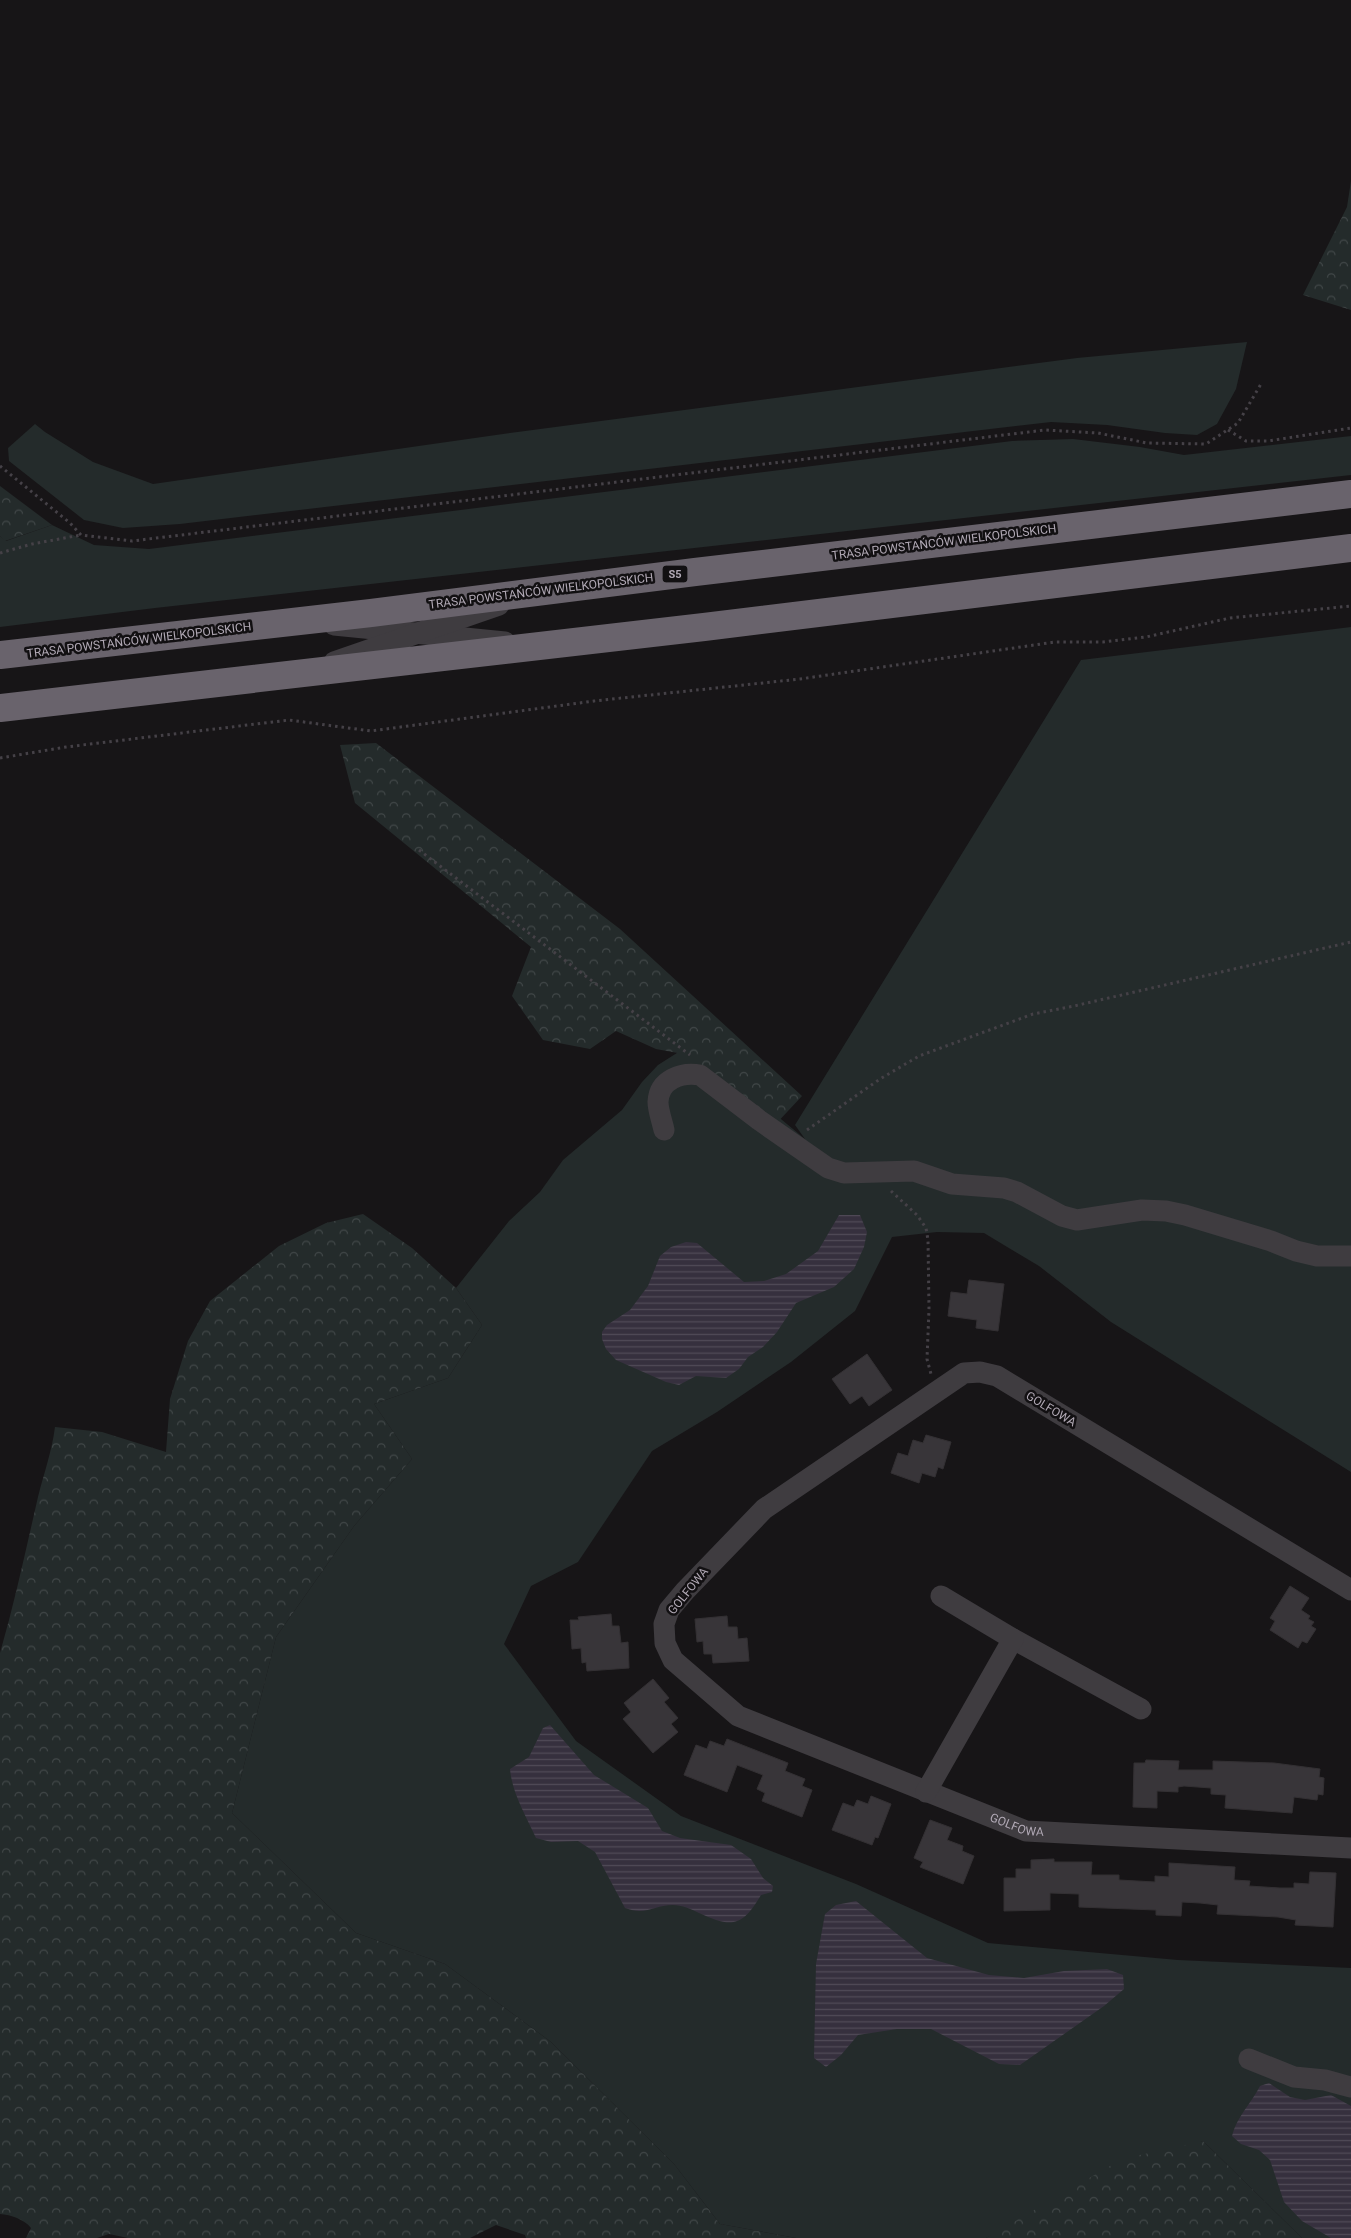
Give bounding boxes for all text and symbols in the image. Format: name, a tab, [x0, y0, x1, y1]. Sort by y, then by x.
street label: TRASA POWSTAŃCÓW WIELKOPOLSKICH	[831, 520, 1057, 563]
road number: S5	[662, 566, 688, 582]
street label: TRASA POWSTAŃCÓW WIELKOPOLSKICH	[428, 569, 654, 612]
street label: TRASA POWSTAŃCÓW WIELKOPOLSKICH	[26, 618, 252, 661]
street label: GOLFOWA	[1023, 1389, 1079, 1430]
street label: GOLFOWA	[665, 1565, 711, 1617]
street label: GOLFOWA	[988, 1810, 1044, 1839]

